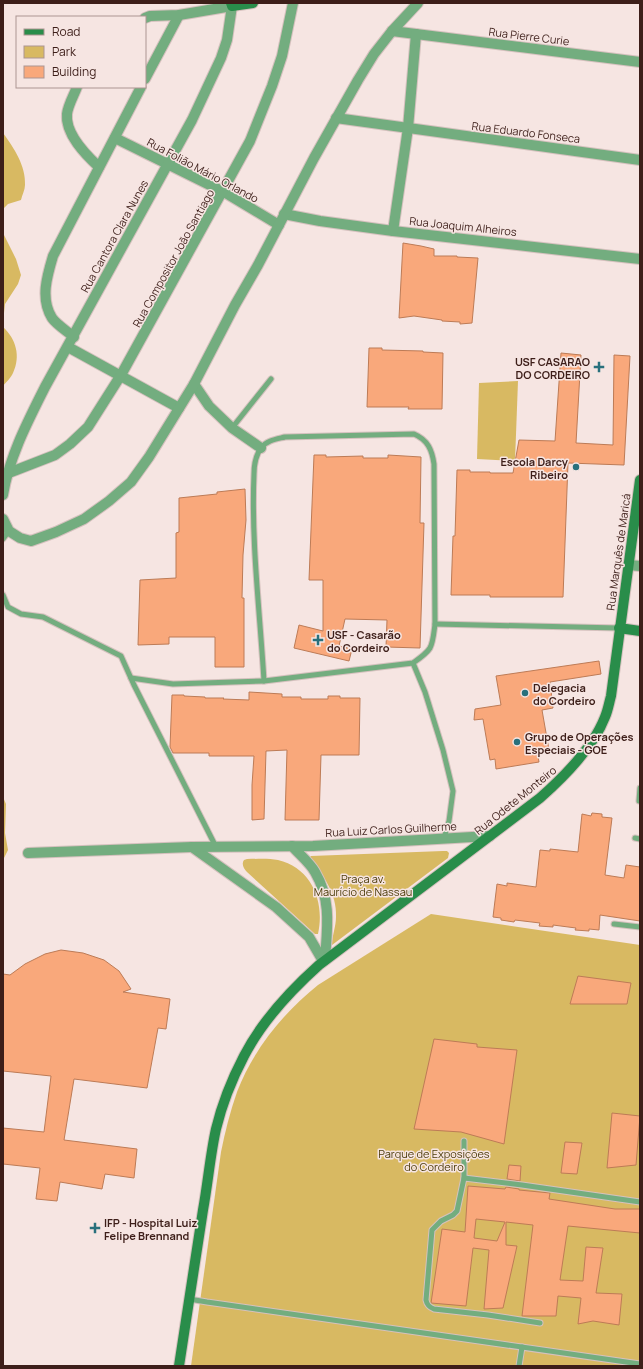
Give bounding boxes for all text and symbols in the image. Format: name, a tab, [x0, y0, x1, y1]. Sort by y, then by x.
legend	[16, 16, 146, 88]
text: Road	[52, 23, 80, 40]
street label: Rua Pierre Curie	[488, 24, 571, 48]
text: Park	[52, 43, 77, 60]
text: Building	[52, 63, 96, 80]
street label: Rua Eduardo Fonseca	[471, 118, 581, 146]
street label: Rua Folião Mário Orlando	[145, 134, 262, 206]
street label: Rua Cantora Clara Nunes	[77, 177, 151, 295]
street label: Rua Compositor João Santiago	[129, 186, 218, 330]
street label: Rua Joaquim Alheiros	[409, 213, 518, 239]
place label: USF CASARAO DO CORDEIRO	[515, 354, 590, 382]
marker: USF CASARAO DO CORDEIRO	[593, 361, 605, 373]
place label: Escola Darcy Ribeiro	[500, 454, 569, 482]
marker: Escola Darcy Ribeiro	[571, 462, 581, 472]
street label: Rua Marquês de Maricá	[602, 493, 634, 611]
place label: USF - Casarão do Cordeiro	[327, 627, 401, 655]
marker: USF - Casarão do Cordeiro	[312, 634, 324, 646]
place label: Delegacia do Cordeiro	[533, 680, 596, 708]
marker: Delegacia do Cordeiro	[520, 688, 530, 698]
place label: Grupo de Operações Especiais - GOE	[525, 729, 634, 757]
marker: Grupo de Operações Especiais - GOE	[512, 737, 522, 747]
street label: Rua Odete Monteiro	[471, 762, 559, 838]
street label: Rua Luiz Carlos Guilherme	[325, 818, 458, 840]
park label: Praça av. Maurício de Nassau	[314, 871, 412, 899]
park label: Parque de Exposições do Cordeiro	[378, 1146, 490, 1174]
place label: IFP - Hospital Luiz Felipe Brennand	[104, 1215, 198, 1243]
marker: IFP - Hospital Luiz Felipe Brennand	[89, 1222, 101, 1234]

